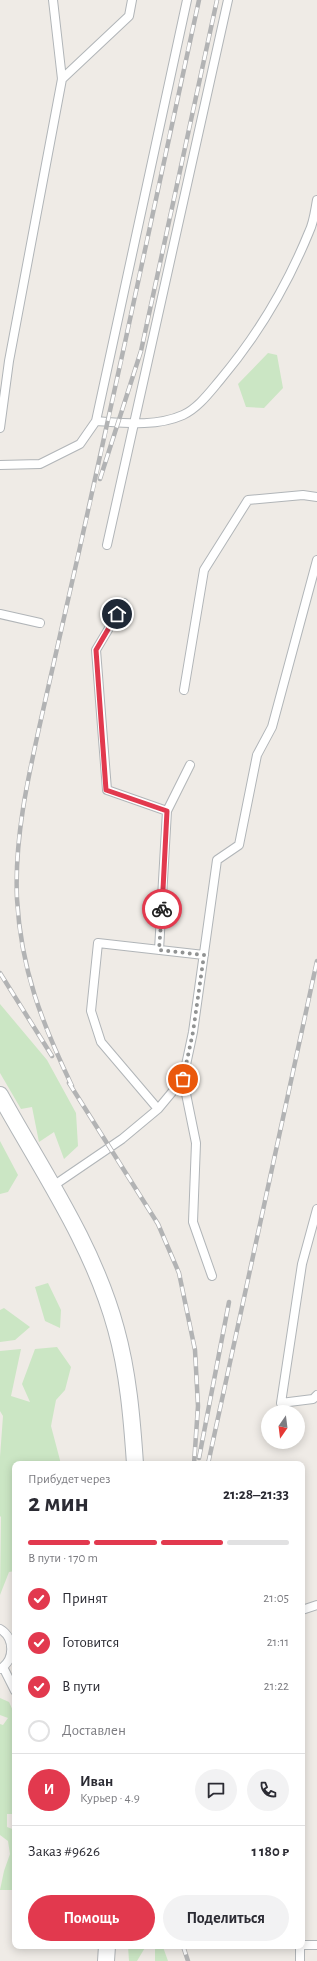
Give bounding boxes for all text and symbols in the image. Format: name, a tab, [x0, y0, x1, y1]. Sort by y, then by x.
pin	[100, 597, 134, 631]
icon: home	[106, 603, 128, 625]
courier	[142, 889, 182, 929]
icon: bike	[151, 898, 173, 920]
pin	[166, 1062, 200, 1096]
icon: bag	[172, 1068, 194, 1090]
north arrow	[261, 1405, 305, 1449]
map controls	[261, 1405, 305, 1449]
text: Прибудет через	[28, 1473, 110, 1486]
text: 21:28–21:33	[223, 1487, 289, 1502]
text: 2 мин	[28, 1490, 89, 1516]
text: В пути · 170 m	[28, 1552, 98, 1565]
icon: check	[28, 1588, 50, 1610]
text: Принят	[62, 1591, 107, 1606]
text: 21:05	[263, 1592, 289, 1605]
icon: check	[28, 1632, 50, 1654]
text: Готовится	[62, 1635, 119, 1650]
text: 21:11	[267, 1636, 289, 1649]
icon: check	[28, 1676, 50, 1698]
text: В пути	[62, 1679, 100, 1694]
text: 21:22	[264, 1680, 289, 1693]
text: Доставлен	[62, 1723, 126, 1738]
button: chat	[195, 1769, 237, 1811]
button: phone	[247, 1769, 289, 1811]
text: Иван	[80, 1774, 113, 1789]
text: И	[44, 1782, 54, 1797]
text: Курьер · 4.9	[80, 1792, 140, 1805]
text: Заказ #9626	[28, 1844, 100, 1859]
text: 1 180 ₽	[251, 1844, 289, 1859]
button: Помощь	[28, 1895, 155, 1941]
button: Поделиться	[163, 1895, 289, 1941]

